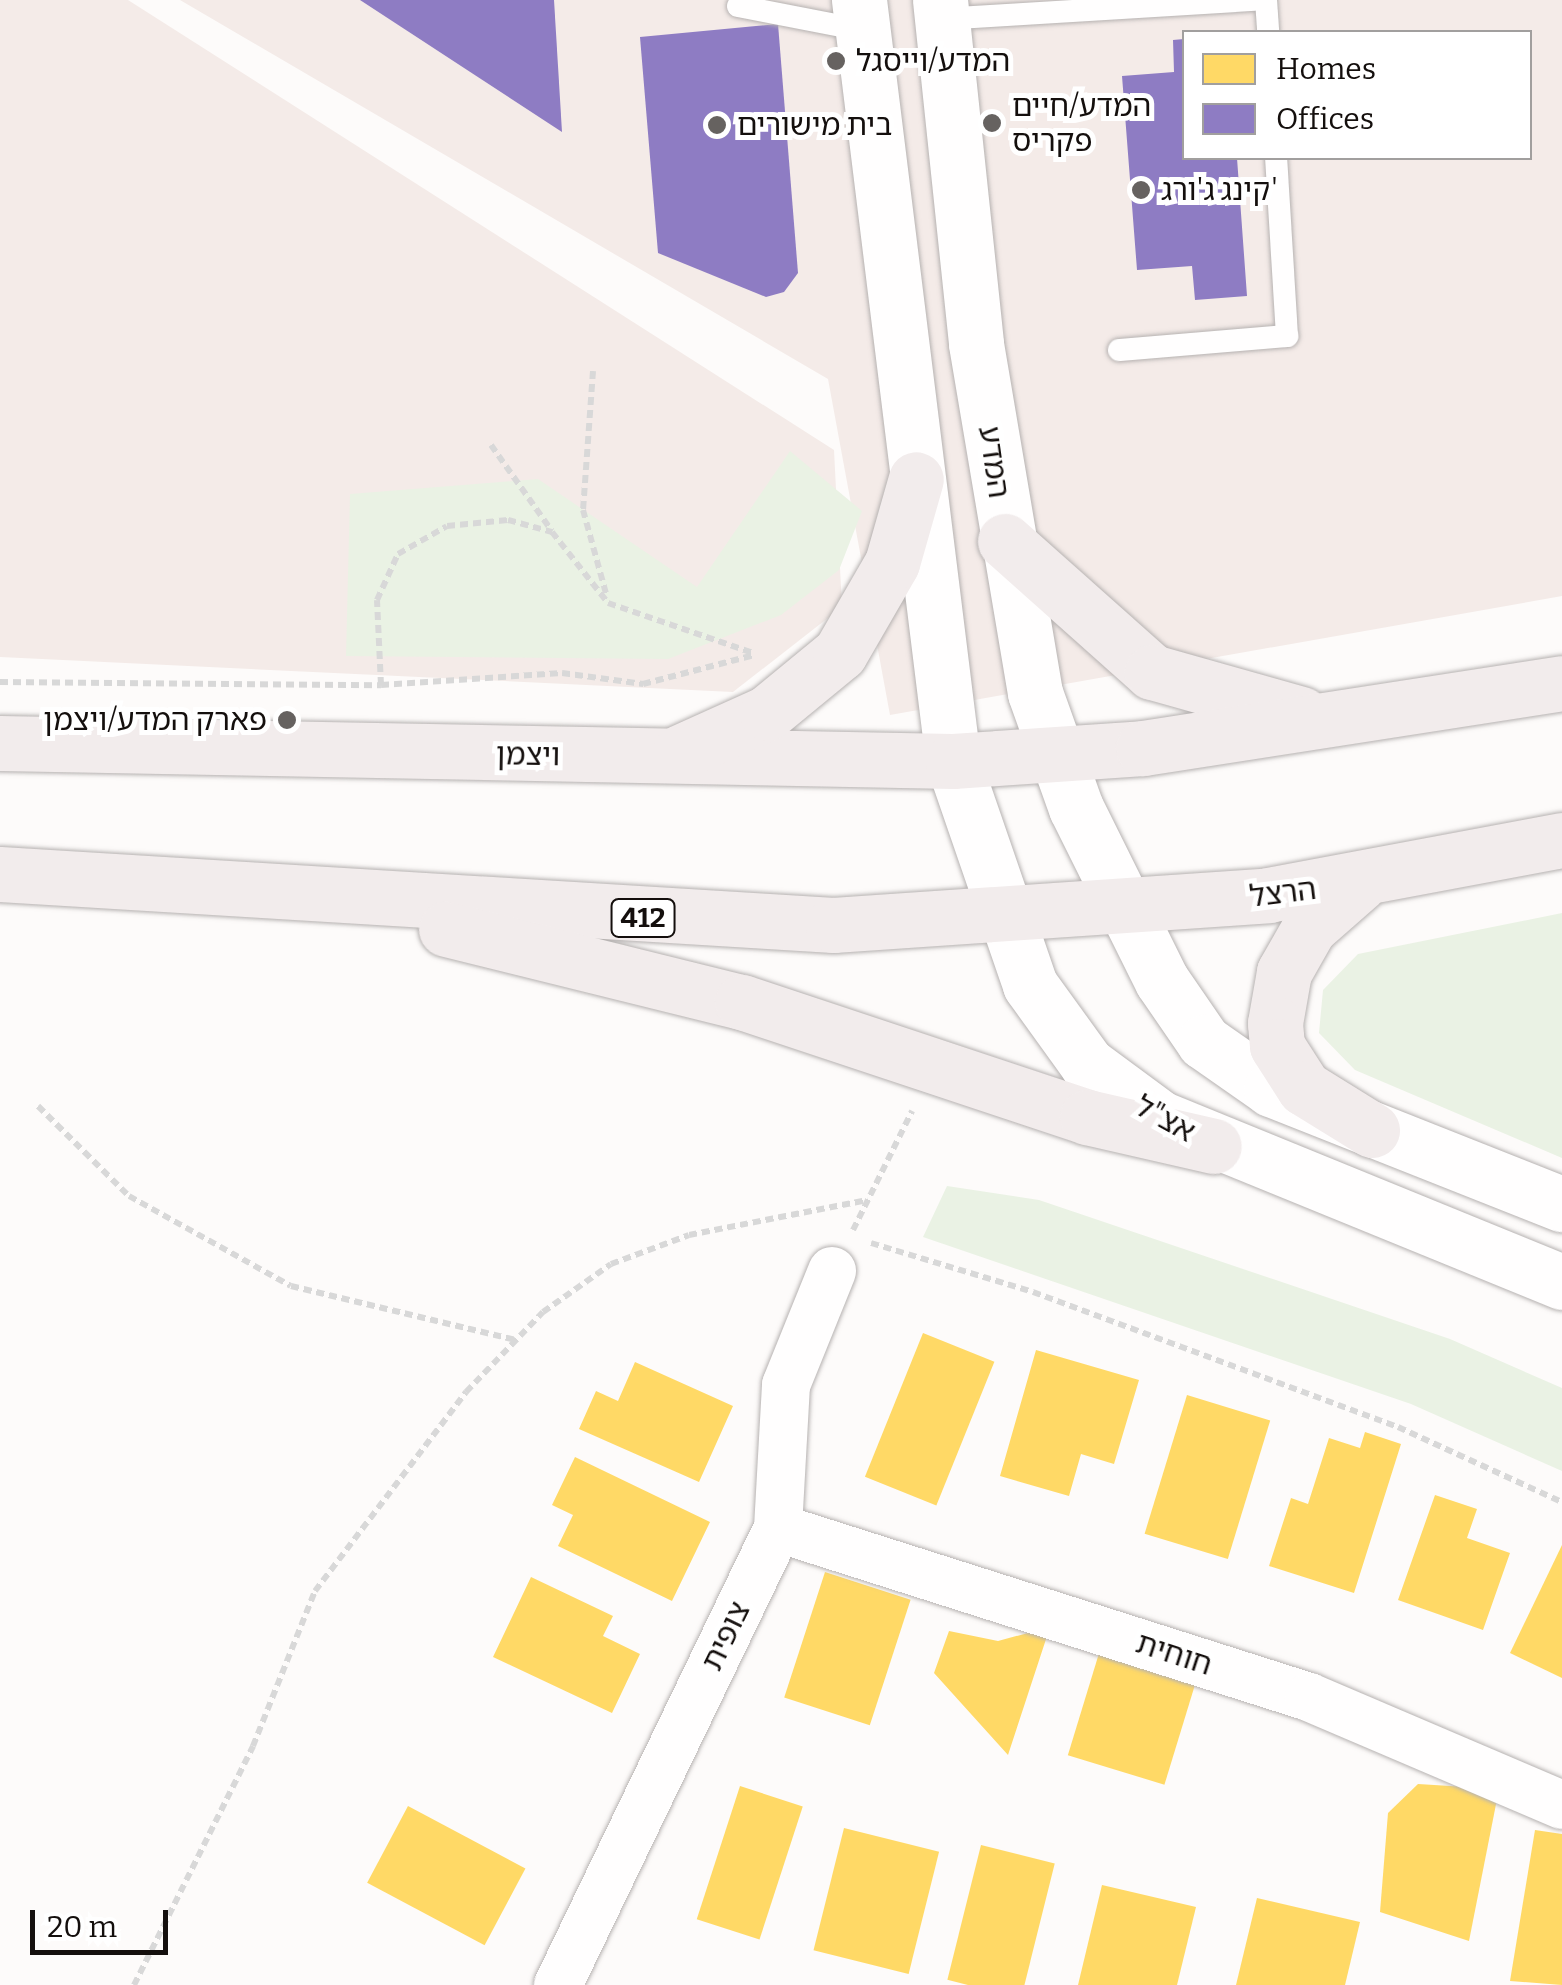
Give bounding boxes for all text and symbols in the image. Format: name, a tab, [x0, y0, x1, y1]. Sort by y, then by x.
legend	[1182, 30, 1532, 160]
place label: המדע/וייסגל	[856, 43, 1010, 79]
marker: המדע/וייסגל	[825, 50, 847, 72]
text: Homes	[1276, 51, 1376, 87]
place label: המדע/חיים פקריס	[1012, 88, 1151, 158]
text: Offices	[1276, 101, 1374, 137]
place label: בית מישורים	[737, 107, 892, 143]
marker: המדע/חיים פקריס	[981, 112, 1003, 134]
marker: בית מישורים	[706, 114, 728, 136]
place label: קינג ג'ורג'	[1161, 172, 1278, 208]
marker: קינג ג'ורג'	[1130, 179, 1152, 201]
street label: המדע	[971, 424, 1017, 500]
place label: פארק המדע/ויצמן	[43, 702, 267, 738]
marker: פארק המדע/ויצמן	[276, 709, 298, 731]
street label: ויצמן	[496, 736, 560, 774]
street label: הרצל	[1248, 871, 1318, 915]
road number: 412	[610, 895, 676, 941]
street label: אצ"ל	[1129, 1088, 1201, 1150]
street label: צופית	[694, 1596, 758, 1676]
street label: חוחית	[1132, 1625, 1216, 1683]
scale bar	[35, 1890, 172, 1952]
text: 20 m	[47, 1909, 117, 1945]

